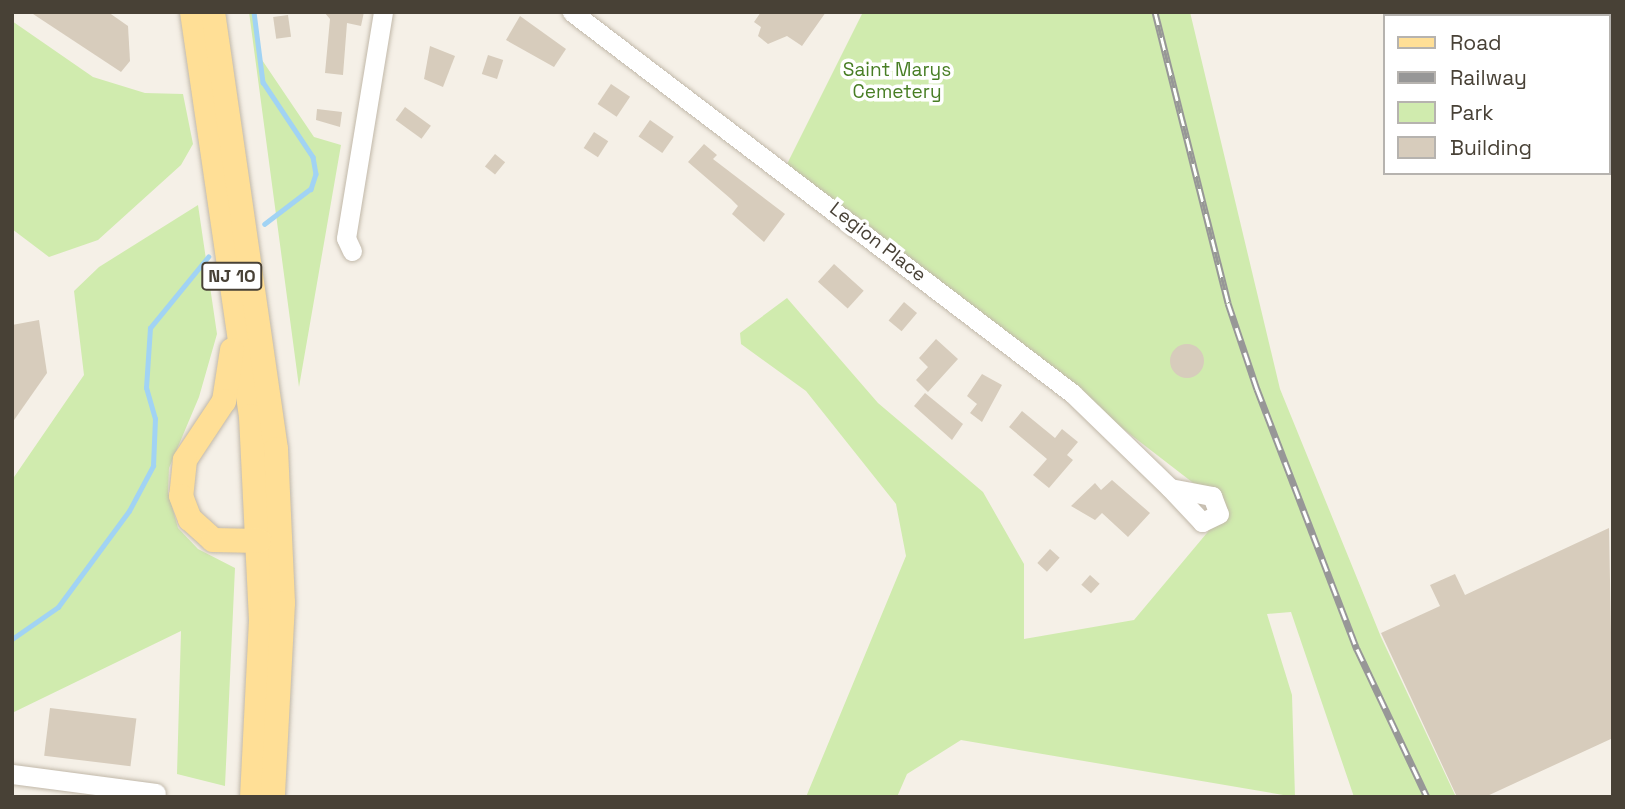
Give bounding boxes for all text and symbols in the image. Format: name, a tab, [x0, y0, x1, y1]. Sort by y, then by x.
legend	[1384, 14, 1611, 175]
text: Road	[1450, 29, 1502, 56]
park label: Saint Marys Cemetery	[843, 59, 951, 103]
text: Railway	[1450, 64, 1527, 91]
text: Park	[1450, 99, 1494, 126]
text: Building	[1450, 134, 1532, 161]
street label: Legion Place	[825, 197, 931, 287]
road number: NJ 10	[201, 262, 264, 290]

